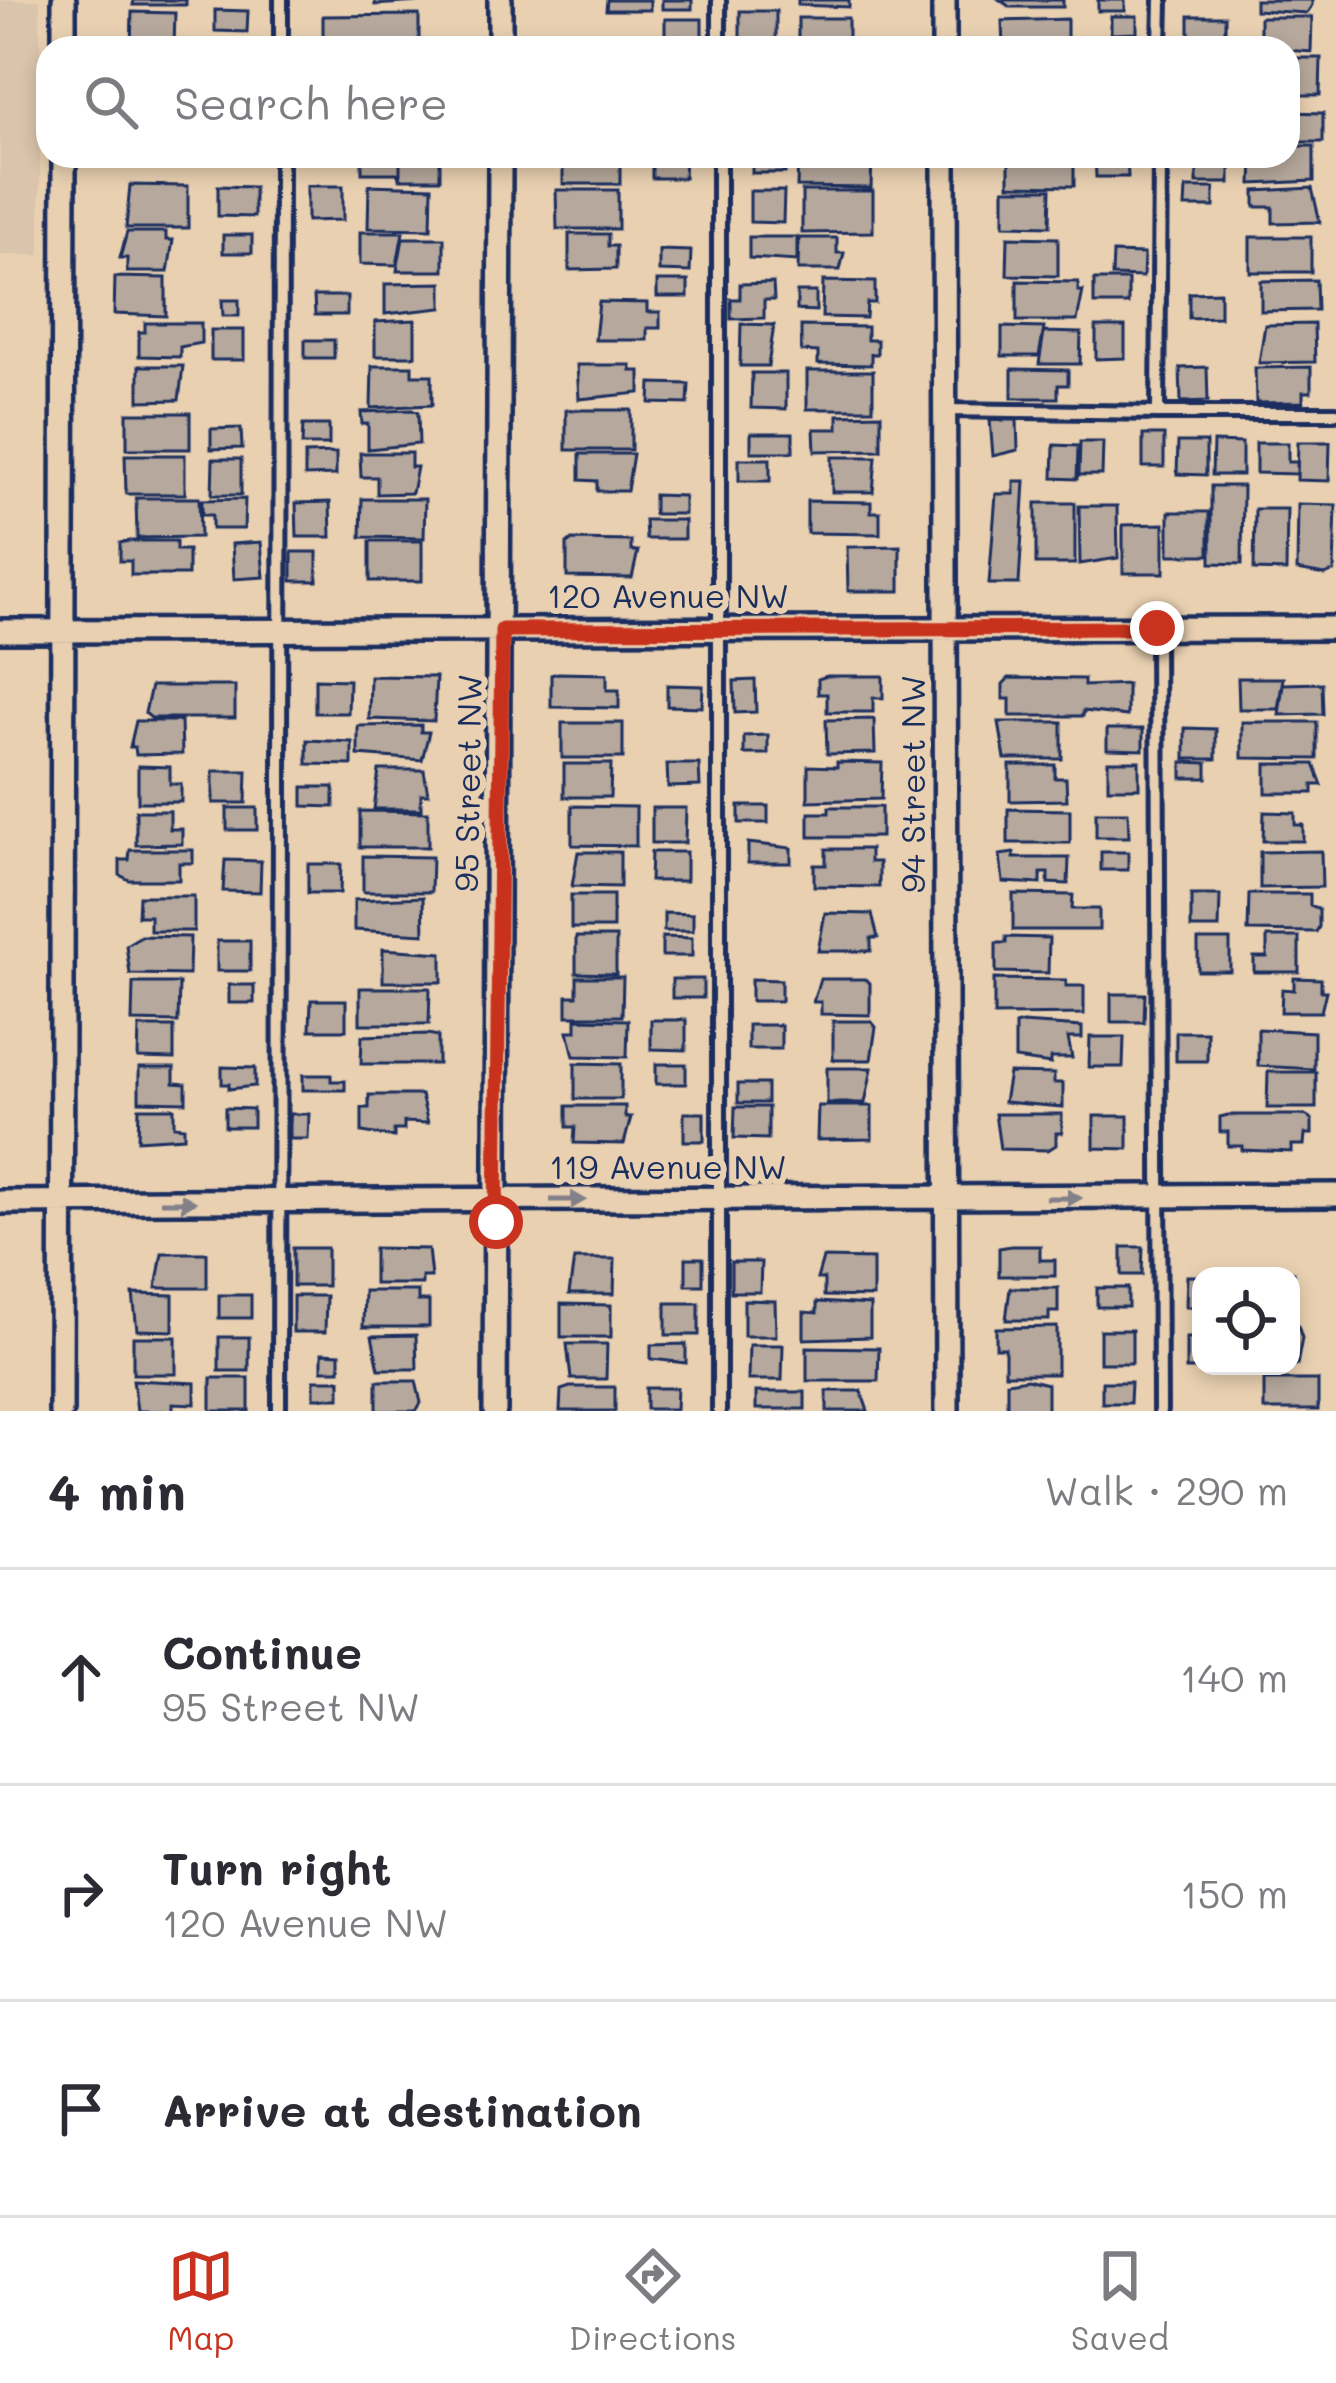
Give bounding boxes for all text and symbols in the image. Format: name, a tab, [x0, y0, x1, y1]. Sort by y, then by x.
search box	[36, 36, 1300, 168]
icon: search	[78, 69, 144, 135]
text: Search here	[174, 73, 448, 131]
street label: 120 Avenue NW	[547, 573, 789, 616]
route end	[1130, 601, 1184, 655]
street label: 95 Street NW	[443, 673, 490, 892]
street label: 94 Street NW	[890, 675, 933, 893]
street label: 119 Avenue NW	[549, 1144, 787, 1187]
one-way arrow	[1046, 1188, 1084, 1207]
one-way arrow	[550, 1190, 588, 1210]
one-way arrow	[160, 1192, 198, 1212]
route start	[469, 1195, 523, 1249]
map controls	[1192, 1267, 1300, 1375]
button: locate	[1192, 1267, 1300, 1375]
text: 4 min	[48, 1456, 186, 1523]
text: Walk · 290 m	[1045, 1464, 1288, 1515]
text: Continue	[162, 1622, 362, 1680]
icon: ahead	[48, 1644, 114, 1710]
text: 140 m	[1180, 1651, 1288, 1702]
text: 95 Street NW	[162, 1680, 420, 1731]
text: Turn right	[162, 1838, 391, 1896]
icon: right	[48, 1860, 114, 1926]
text: 150 m	[1180, 1867, 1288, 1918]
text: 120 Avenue NW	[162, 1896, 448, 1947]
icon: arrive	[48, 2076, 114, 2142]
text: Arrive at destination	[162, 2080, 642, 2138]
tab: Map	[167, 2243, 234, 2358]
tab: Directions	[569, 2243, 736, 2358]
tab: Saved	[1071, 2243, 1169, 2358]

